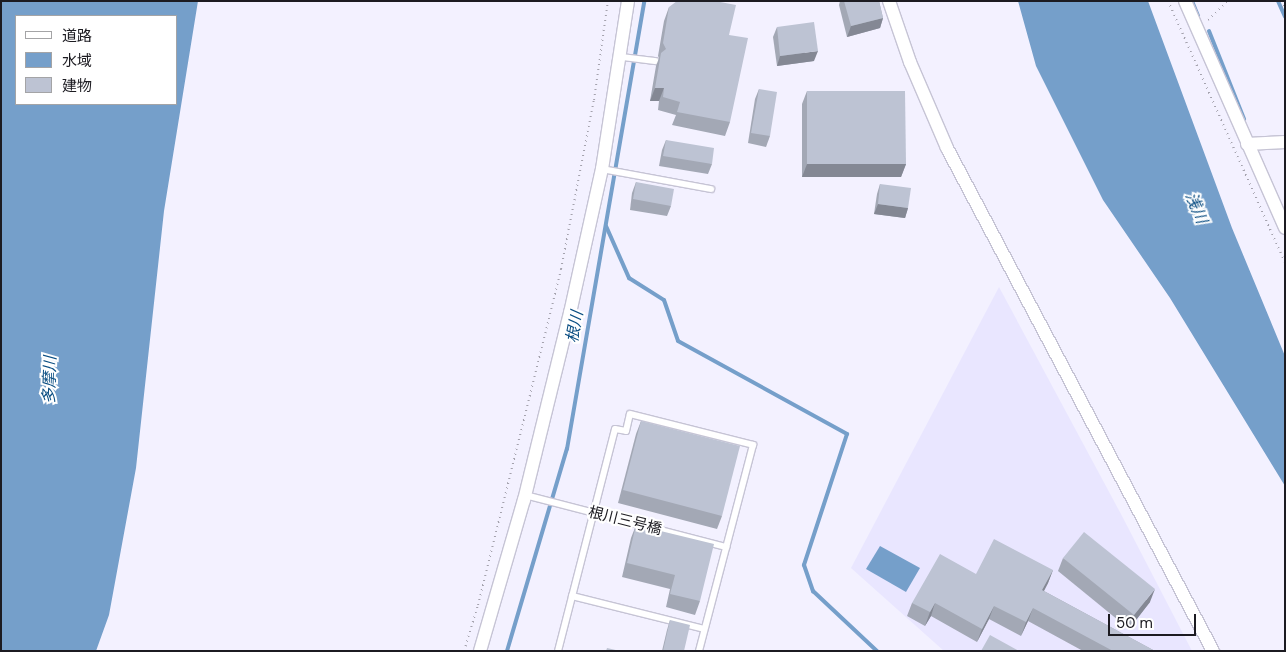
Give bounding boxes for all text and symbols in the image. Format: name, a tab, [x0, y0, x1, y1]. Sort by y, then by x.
legend	[15, 15, 178, 105]
text: 道路	[62, 26, 92, 46]
text: 水域	[62, 51, 92, 71]
text: 建物	[62, 76, 92, 96]
water label: 浅川	[1181, 190, 1211, 226]
water label: 根川	[563, 310, 587, 344]
water label: 多摩川	[40, 356, 60, 404]
street label: 根川三号橋	[586, 503, 664, 539]
scale bar	[1111, 604, 1198, 636]
text: 50 m	[1116, 613, 1153, 633]

